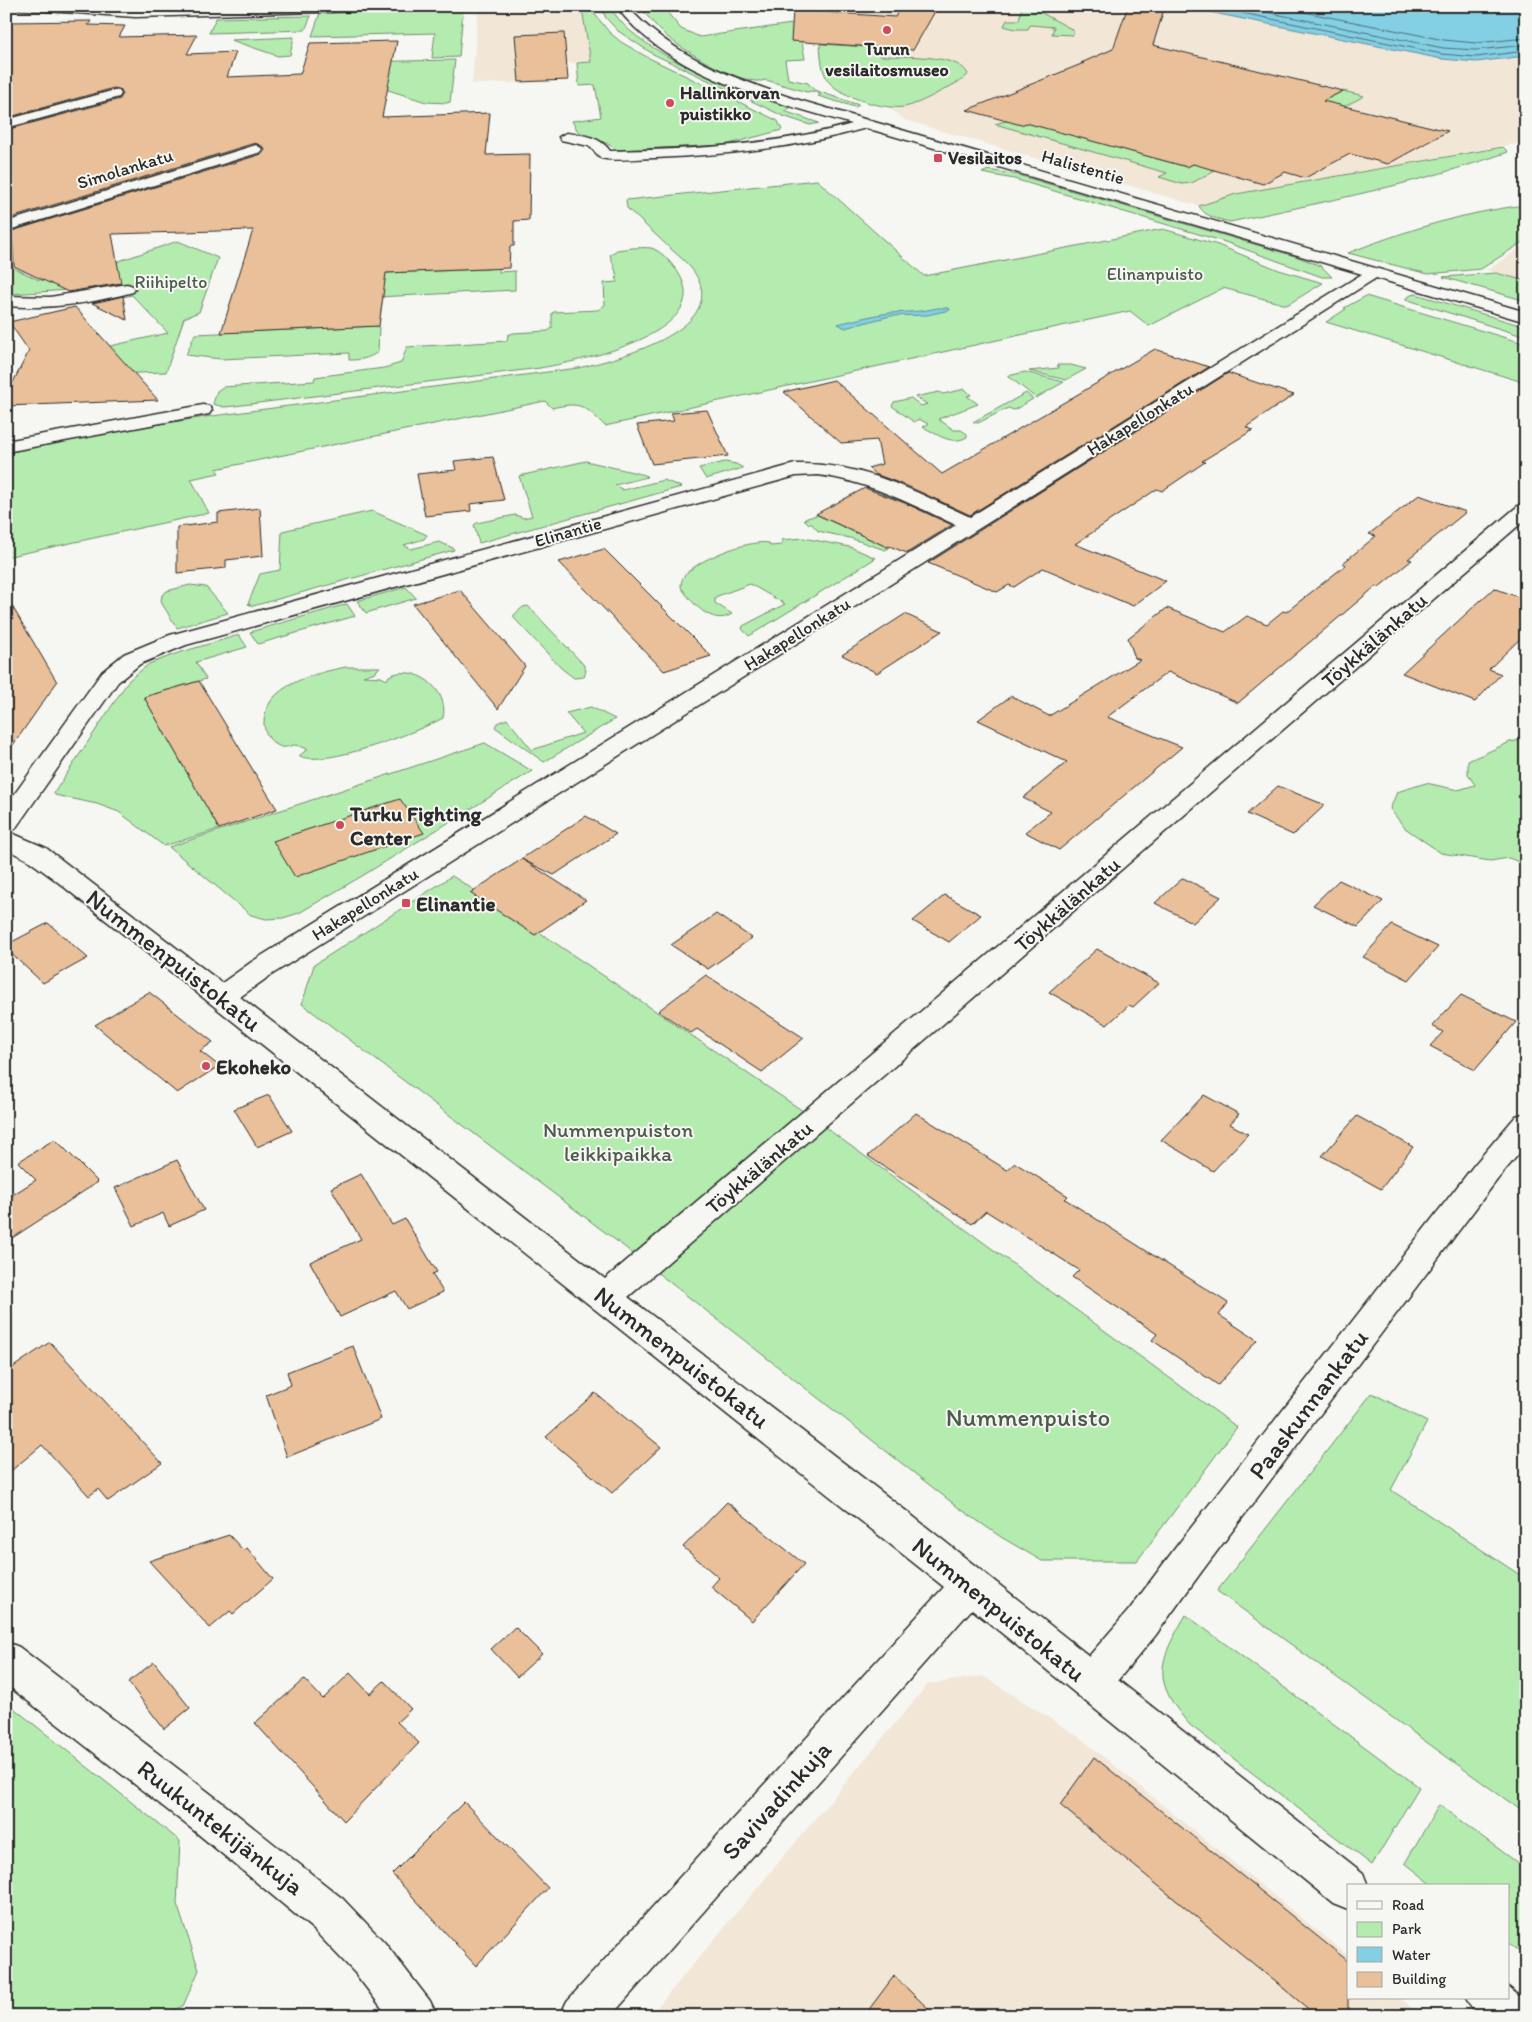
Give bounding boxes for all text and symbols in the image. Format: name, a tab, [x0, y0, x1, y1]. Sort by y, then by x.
marker: Turun vesilaitosmuseo	[881, 24, 893, 36]
place label: Turun vesilaitosmuseo	[825, 38, 949, 81]
place label: Hallinkorvan puistikko	[679, 82, 781, 125]
marker: Hallinkorvan puistikko	[664, 97, 676, 109]
street label: Simolankatu	[74, 144, 176, 194]
street label: Halistentie	[1039, 145, 1127, 189]
place label: Vesilaitos	[948, 147, 1022, 169]
marker: Vesilaitos	[932, 152, 944, 164]
park label: Elinanpuisto	[1107, 263, 1203, 285]
park label: Riihipelto	[135, 271, 207, 293]
street label: Hakapellonkatu	[1083, 377, 1197, 461]
street label: Elinantie	[532, 512, 604, 552]
street label: Töykkälänkatu	[1316, 587, 1432, 693]
street label: Hakapellonkatu	[740, 592, 854, 676]
place label: Turku Fighting Center	[349, 801, 483, 850]
marker: Turku Fighting Center	[334, 819, 346, 831]
street label: Töykkälänkatu	[1009, 851, 1125, 957]
street label: Hakapellonkatu	[308, 862, 422, 946]
street label: Nummenpuistokatu	[81, 882, 268, 1038]
place label: Elinantie	[416, 891, 496, 916]
marker: Elinantie	[400, 897, 412, 909]
place label: Ekoheko	[216, 1054, 292, 1079]
marker: Ekoheko	[200, 1060, 212, 1072]
street label: Töykkälänkatu	[700, 1115, 818, 1219]
park label: Nummenpuiston leikkipaikka	[543, 1117, 693, 1166]
street label: Nummenpuistokatu	[589, 1279, 776, 1435]
street label: Paaskunnankatu	[1242, 1323, 1374, 1485]
park label: Nummenpuisto	[946, 1402, 1110, 1432]
street label: Nummenpuistokatu	[907, 1530, 1092, 1688]
street label: Savivadinkuja	[715, 1735, 837, 1865]
street label: Ruukuntekijänkuja	[132, 1753, 310, 1901]
legend	[1347, 1884, 1510, 2000]
text: Road	[1392, 1896, 1425, 1914]
text: Park	[1392, 1920, 1422, 1938]
text: Water	[1392, 1946, 1431, 1964]
text: Building	[1392, 1970, 1446, 1988]

